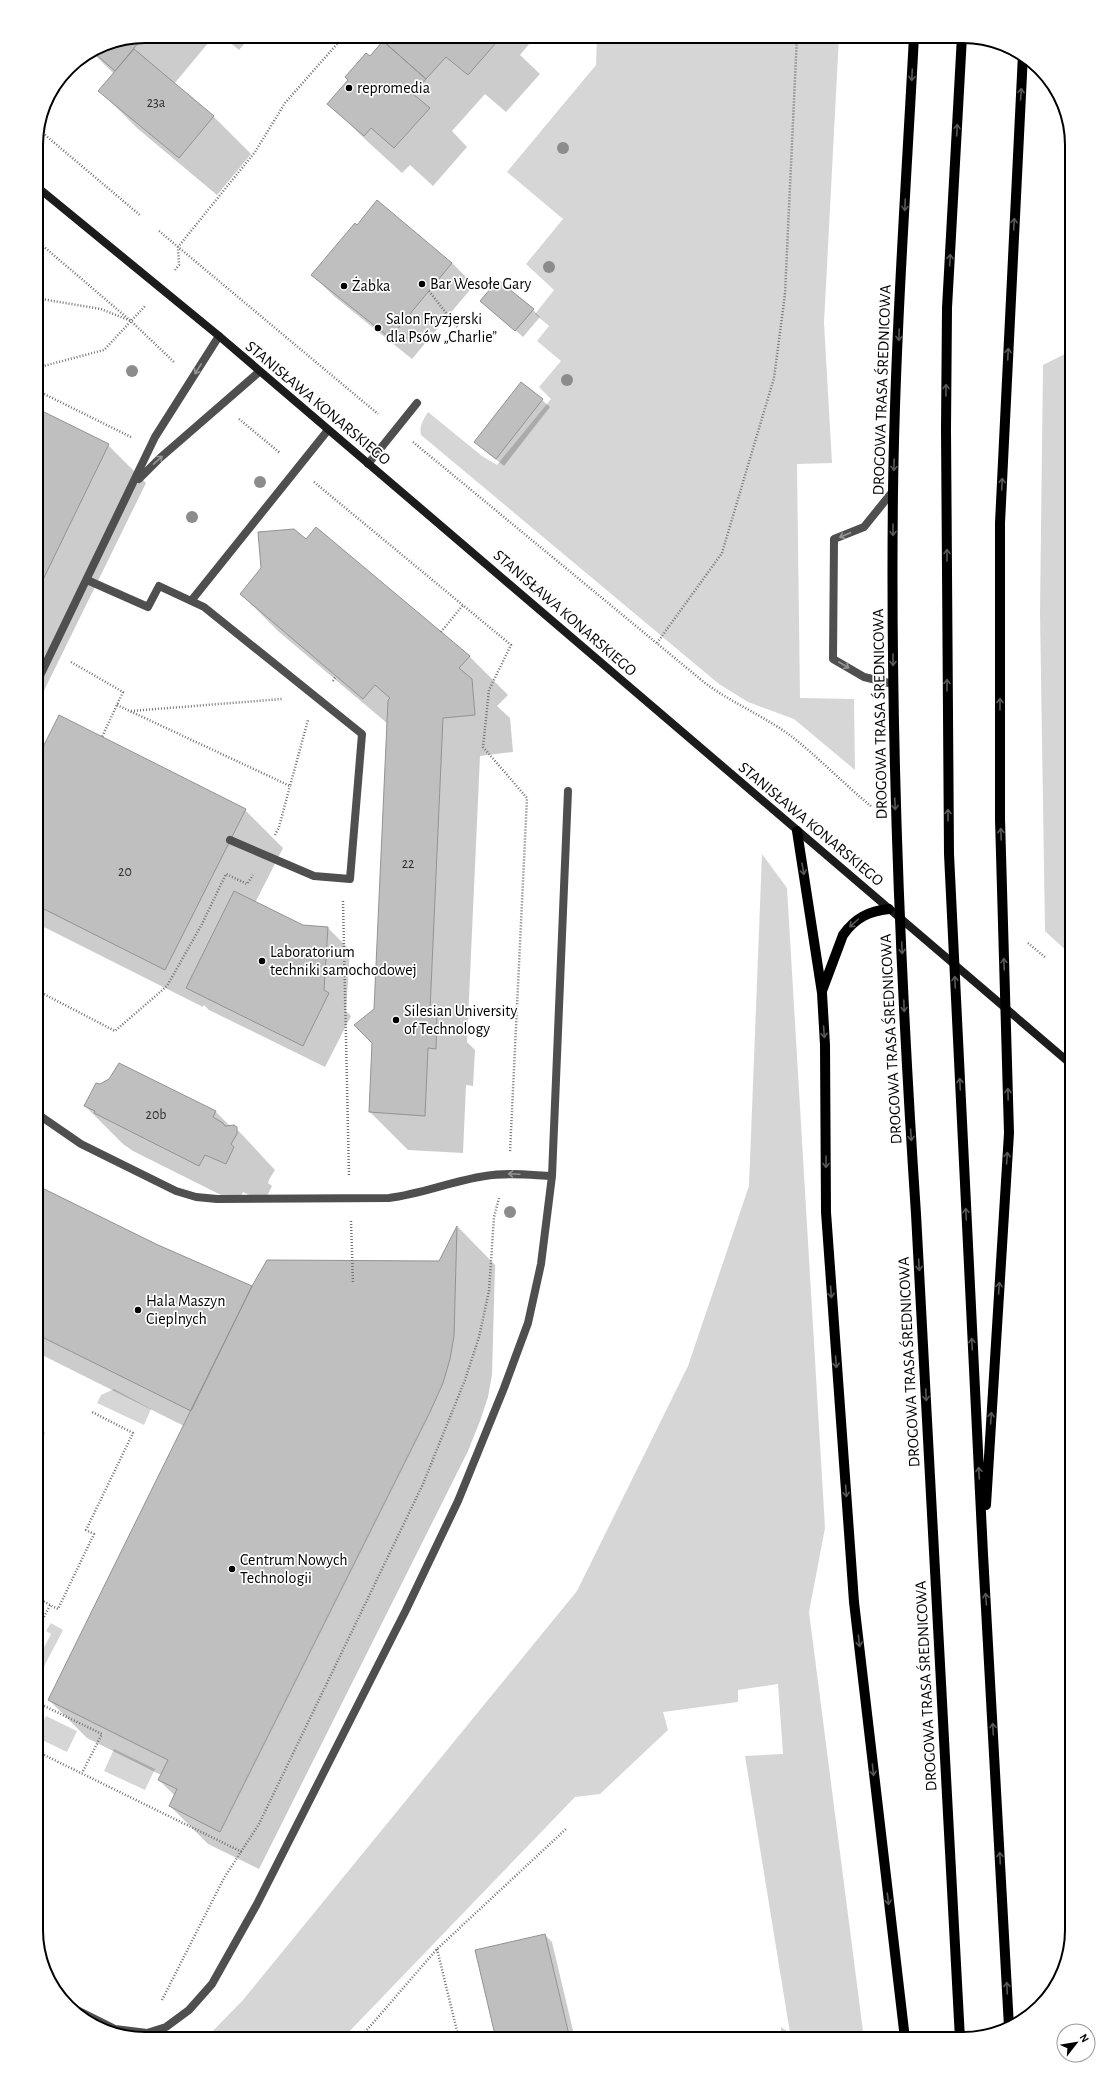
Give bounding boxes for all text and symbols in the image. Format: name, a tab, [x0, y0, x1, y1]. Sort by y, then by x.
one-way arrow	[909, 68, 916, 81]
place label: repromedia	[357, 80, 430, 96]
marker: repromedia	[344, 83, 354, 93]
one-way arrow	[1017, 88, 1024, 101]
house number: 23a	[147, 96, 166, 110]
one-way arrow	[953, 124, 960, 137]
one-way arrow	[901, 198, 908, 211]
one-way arrow	[1010, 218, 1018, 231]
one-way arrow	[946, 254, 953, 267]
place label: Żabka	[352, 276, 390, 294]
place label: Bar Wesołe Gary	[430, 276, 532, 293]
marker: Bar Wesołe Gary	[417, 279, 427, 289]
marker: Żabka	[339, 281, 349, 291]
street label: DROGOWA TRASA ŚREDNICOWA	[867, 284, 894, 496]
place label: Salon Fryzjerski dla Psów „Charlie”	[386, 311, 497, 345]
marker: Salon Fryzjerski dla Psów „Charlie”	[373, 323, 383, 333]
one-way arrow	[895, 328, 902, 341]
street label: STANISŁAWA KONARSKIEGO	[243, 338, 393, 468]
one-way arrow	[1004, 348, 1012, 361]
one-way arrow	[194, 363, 202, 374]
one-way arrow	[942, 384, 950, 397]
one-way arrow	[153, 456, 163, 465]
one-way arrow	[890, 458, 898, 471]
one-way arrow	[998, 478, 1006, 491]
one-way arrow	[889, 523, 897, 536]
one-way arrow	[840, 532, 852, 539]
street label: STANISŁAWA KONARSKIEGO	[491, 547, 639, 679]
one-way arrow	[943, 549, 951, 562]
street label: DROGOWA TRASA ŚREDNICOWA	[867, 608, 890, 820]
one-way arrow	[889, 653, 897, 666]
one-way arrow	[838, 662, 850, 670]
one-way arrow	[944, 679, 951, 692]
one-way arrow	[996, 698, 1004, 711]
street label: STANISŁAWA KONARSKIEGO	[736, 759, 886, 889]
one-way arrow	[891, 797, 899, 810]
one-way arrow	[944, 809, 952, 822]
one-way arrow	[997, 828, 1004, 841]
house number: 22	[402, 857, 414, 871]
one-way arrow	[800, 862, 808, 875]
house number: 20	[118, 865, 132, 879]
one-way arrow	[849, 918, 859, 927]
street label: DROGOWA TRASA ŚREDNICOWA	[874, 933, 905, 1145]
one-way arrow	[898, 941, 906, 954]
place label: Laboratorium techniki samochodowej	[270, 944, 417, 979]
marker: Laboratorium techniki samochodowej	[257, 956, 267, 966]
one-way arrow	[1000, 958, 1008, 971]
one-way arrow	[951, 976, 958, 989]
one-way arrow	[901, 999, 908, 1012]
place label: Silesian University of Technology	[404, 1003, 517, 1038]
marker: Silesian University of Technology	[391, 1015, 401, 1025]
one-way arrow	[821, 1025, 828, 1038]
one-way arrow	[956, 1078, 963, 1091]
one-way arrow	[1004, 1088, 1012, 1101]
house number: 20b	[146, 1108, 166, 1122]
one-way arrow	[907, 1128, 915, 1141]
one-way arrow	[1004, 1152, 1011, 1165]
one-way arrow	[822, 1155, 830, 1168]
one-way arrow	[507, 1171, 520, 1178]
one-way arrow	[962, 1208, 969, 1221]
street label: DROGOWA TRASA ŚREDNICOWA	[892, 1256, 923, 1468]
one-way arrow	[915, 1258, 923, 1271]
one-way arrow	[996, 1282, 1003, 1295]
one-way arrow	[828, 1285, 835, 1298]
place label: Hala Maszyn Cieplnych	[146, 1293, 225, 1328]
marker: Hala Maszyn Cieplnych	[133, 1305, 143, 1315]
one-way arrow	[969, 1337, 976, 1350]
one-way arrow	[833, 1355, 840, 1368]
one-way arrow	[922, 1388, 929, 1401]
one-way arrow	[988, 1411, 995, 1424]
one-way arrow	[975, 1467, 982, 1480]
one-way arrow	[842, 1484, 849, 1497]
place label: Centrum Nowych Technologii	[240, 1552, 347, 1586]
marker: Centrum Nowych Technologii	[227, 1564, 237, 1574]
street label: DROGOWA TRASA ŚREDNICOWA	[909, 1580, 940, 1792]
one-way arrow	[982, 1593, 989, 1606]
one-way arrow	[855, 1634, 862, 1647]
one-way arrow	[990, 1723, 997, 1736]
one-way arrow	[869, 1763, 877, 1776]
one-way arrow	[996, 1852, 1004, 1865]
one-way arrow	[884, 1892, 892, 1905]
one-way arrow	[1003, 1982, 1010, 1995]
north arrow	[1056, 2023, 1096, 2063]
text: N	[1077, 2032, 1091, 2044]

